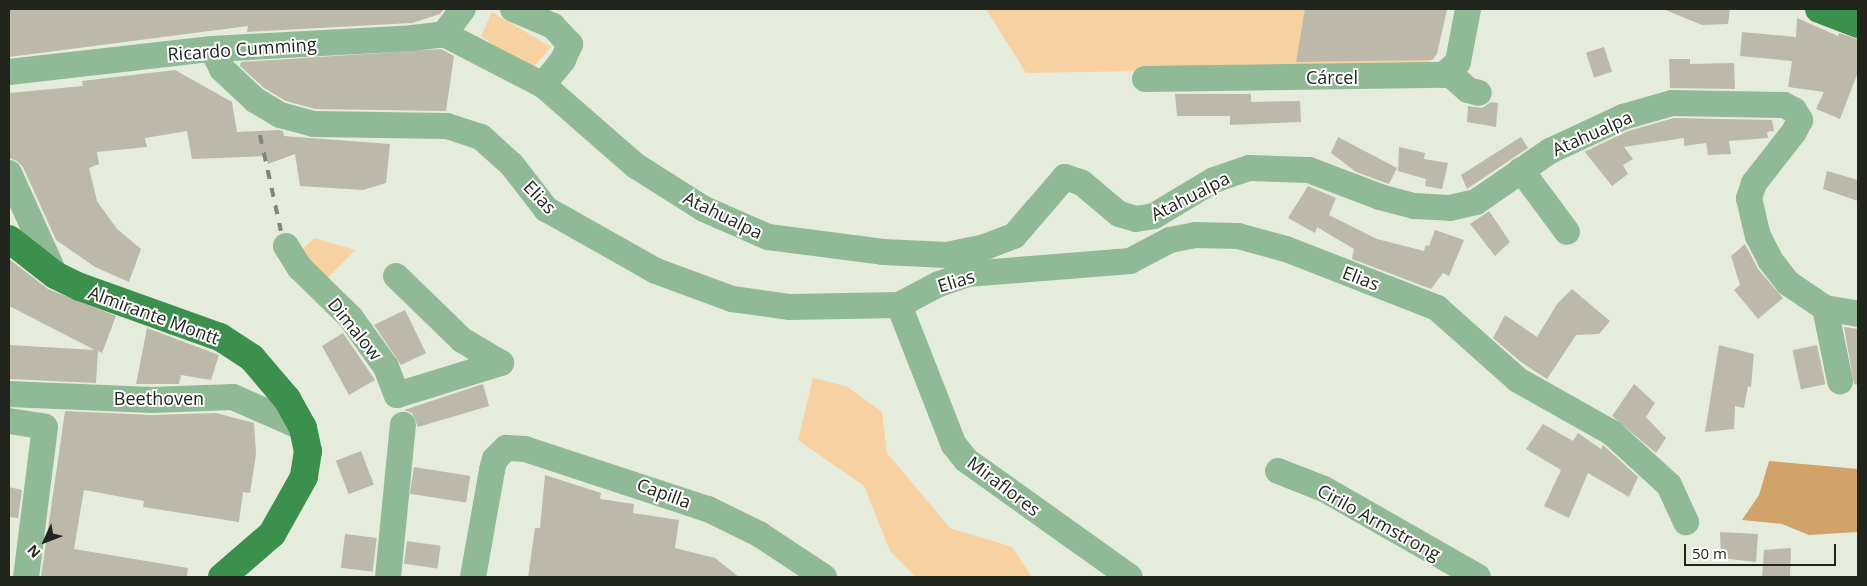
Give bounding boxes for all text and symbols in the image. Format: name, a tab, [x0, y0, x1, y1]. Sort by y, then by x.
street label: Ricardo Cumming	[167, 33, 317, 65]
street label: Cárcel	[1306, 66, 1358, 88]
street label: Atahualpa	[1549, 106, 1635, 160]
street label: Atahualpa	[1147, 167, 1233, 225]
street label: Elias	[519, 176, 561, 218]
street label: Atahualpa	[680, 187, 766, 243]
street label: Elias	[1340, 261, 1382, 295]
street label: Elias	[935, 265, 977, 297]
street label: Almirante Montt	[86, 281, 222, 349]
street label: Dimalow	[323, 294, 387, 364]
street label: Beethoven	[114, 387, 204, 409]
street label: Miraflores	[963, 452, 1045, 520]
street label: Capilla	[634, 473, 694, 513]
street label: Cirilo Armstrong	[1314, 479, 1444, 565]
north arrow	[20, 516, 70, 566]
scale bar	[1687, 534, 1840, 566]
text: N	[23, 541, 45, 562]
text: 50 m	[1692, 543, 1727, 563]

